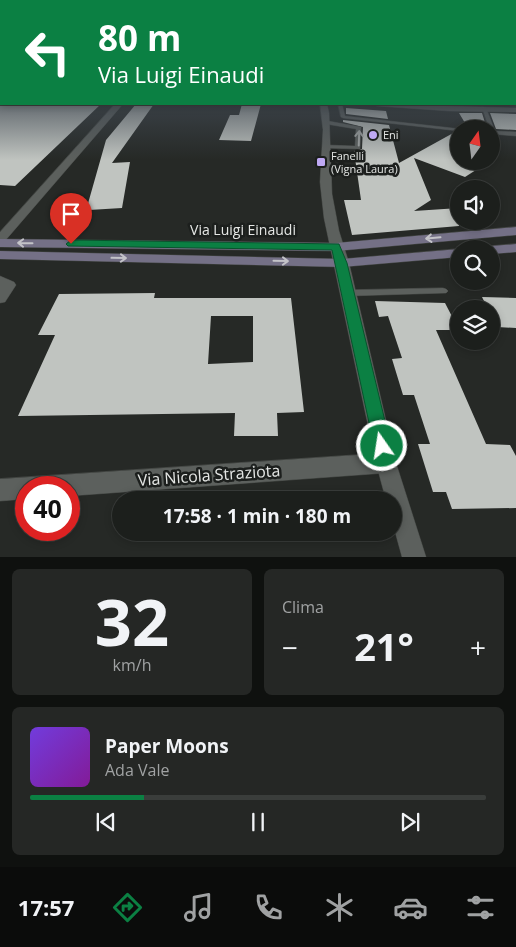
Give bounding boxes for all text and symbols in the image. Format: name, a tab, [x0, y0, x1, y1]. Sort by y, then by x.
text: 80 m	[98, 14, 181, 61]
icon: left	[15, 20, 80, 85]
text: Via Luigi Einaudi	[98, 59, 264, 89]
north arrow	[450, 120, 500, 170]
map controls	[450, 120, 500, 350]
place label: Eni	[383, 127, 399, 142]
marker: Eni	[367, 129, 379, 141]
one-way arrow	[354, 131, 363, 147]
place label: Fanelli (Vigna Laura)	[331, 148, 398, 176]
marker: Fanelli (Vigna Laura)	[315, 156, 327, 168]
button: sound	[450, 180, 500, 230]
pin	[50, 193, 92, 244]
icon: arrive	[57, 200, 85, 228]
street label: Via Luigi Einaudi	[190, 220, 296, 239]
one-way arrow	[425, 234, 441, 243]
one-way arrow	[17, 238, 33, 248]
button: search	[450, 240, 500, 290]
one-way arrow	[110, 254, 126, 263]
one-way arrow	[273, 257, 289, 266]
button: layers	[450, 300, 500, 350]
position arrow	[355, 419, 407, 471]
street label: Via Nicola Straziota	[137, 459, 281, 491]
speed limit sign: 40	[15, 476, 80, 541]
text: 17:58 · 1 min · 180 m	[163, 503, 351, 529]
text: 32	[95, 577, 169, 665]
text: Clima	[282, 596, 324, 618]
text: 21°	[354, 620, 414, 672]
text: −	[282, 628, 298, 666]
text: +	[470, 628, 486, 666]
text: km/h	[113, 654, 151, 676]
text: Paper Moons	[105, 733, 229, 759]
text: Ada Vale	[105, 759, 169, 781]
icon: previous	[92, 808, 120, 836]
icon: pause	[244, 808, 272, 836]
icon: next	[396, 808, 424, 836]
icon: directions	[110, 890, 145, 925]
icon: music	[181, 890, 216, 925]
icon: phone	[251, 890, 286, 925]
icon: climate	[322, 890, 357, 925]
icon: car	[393, 890, 428, 925]
icon: filters	[463, 890, 498, 925]
text: 17:57	[18, 892, 74, 922]

